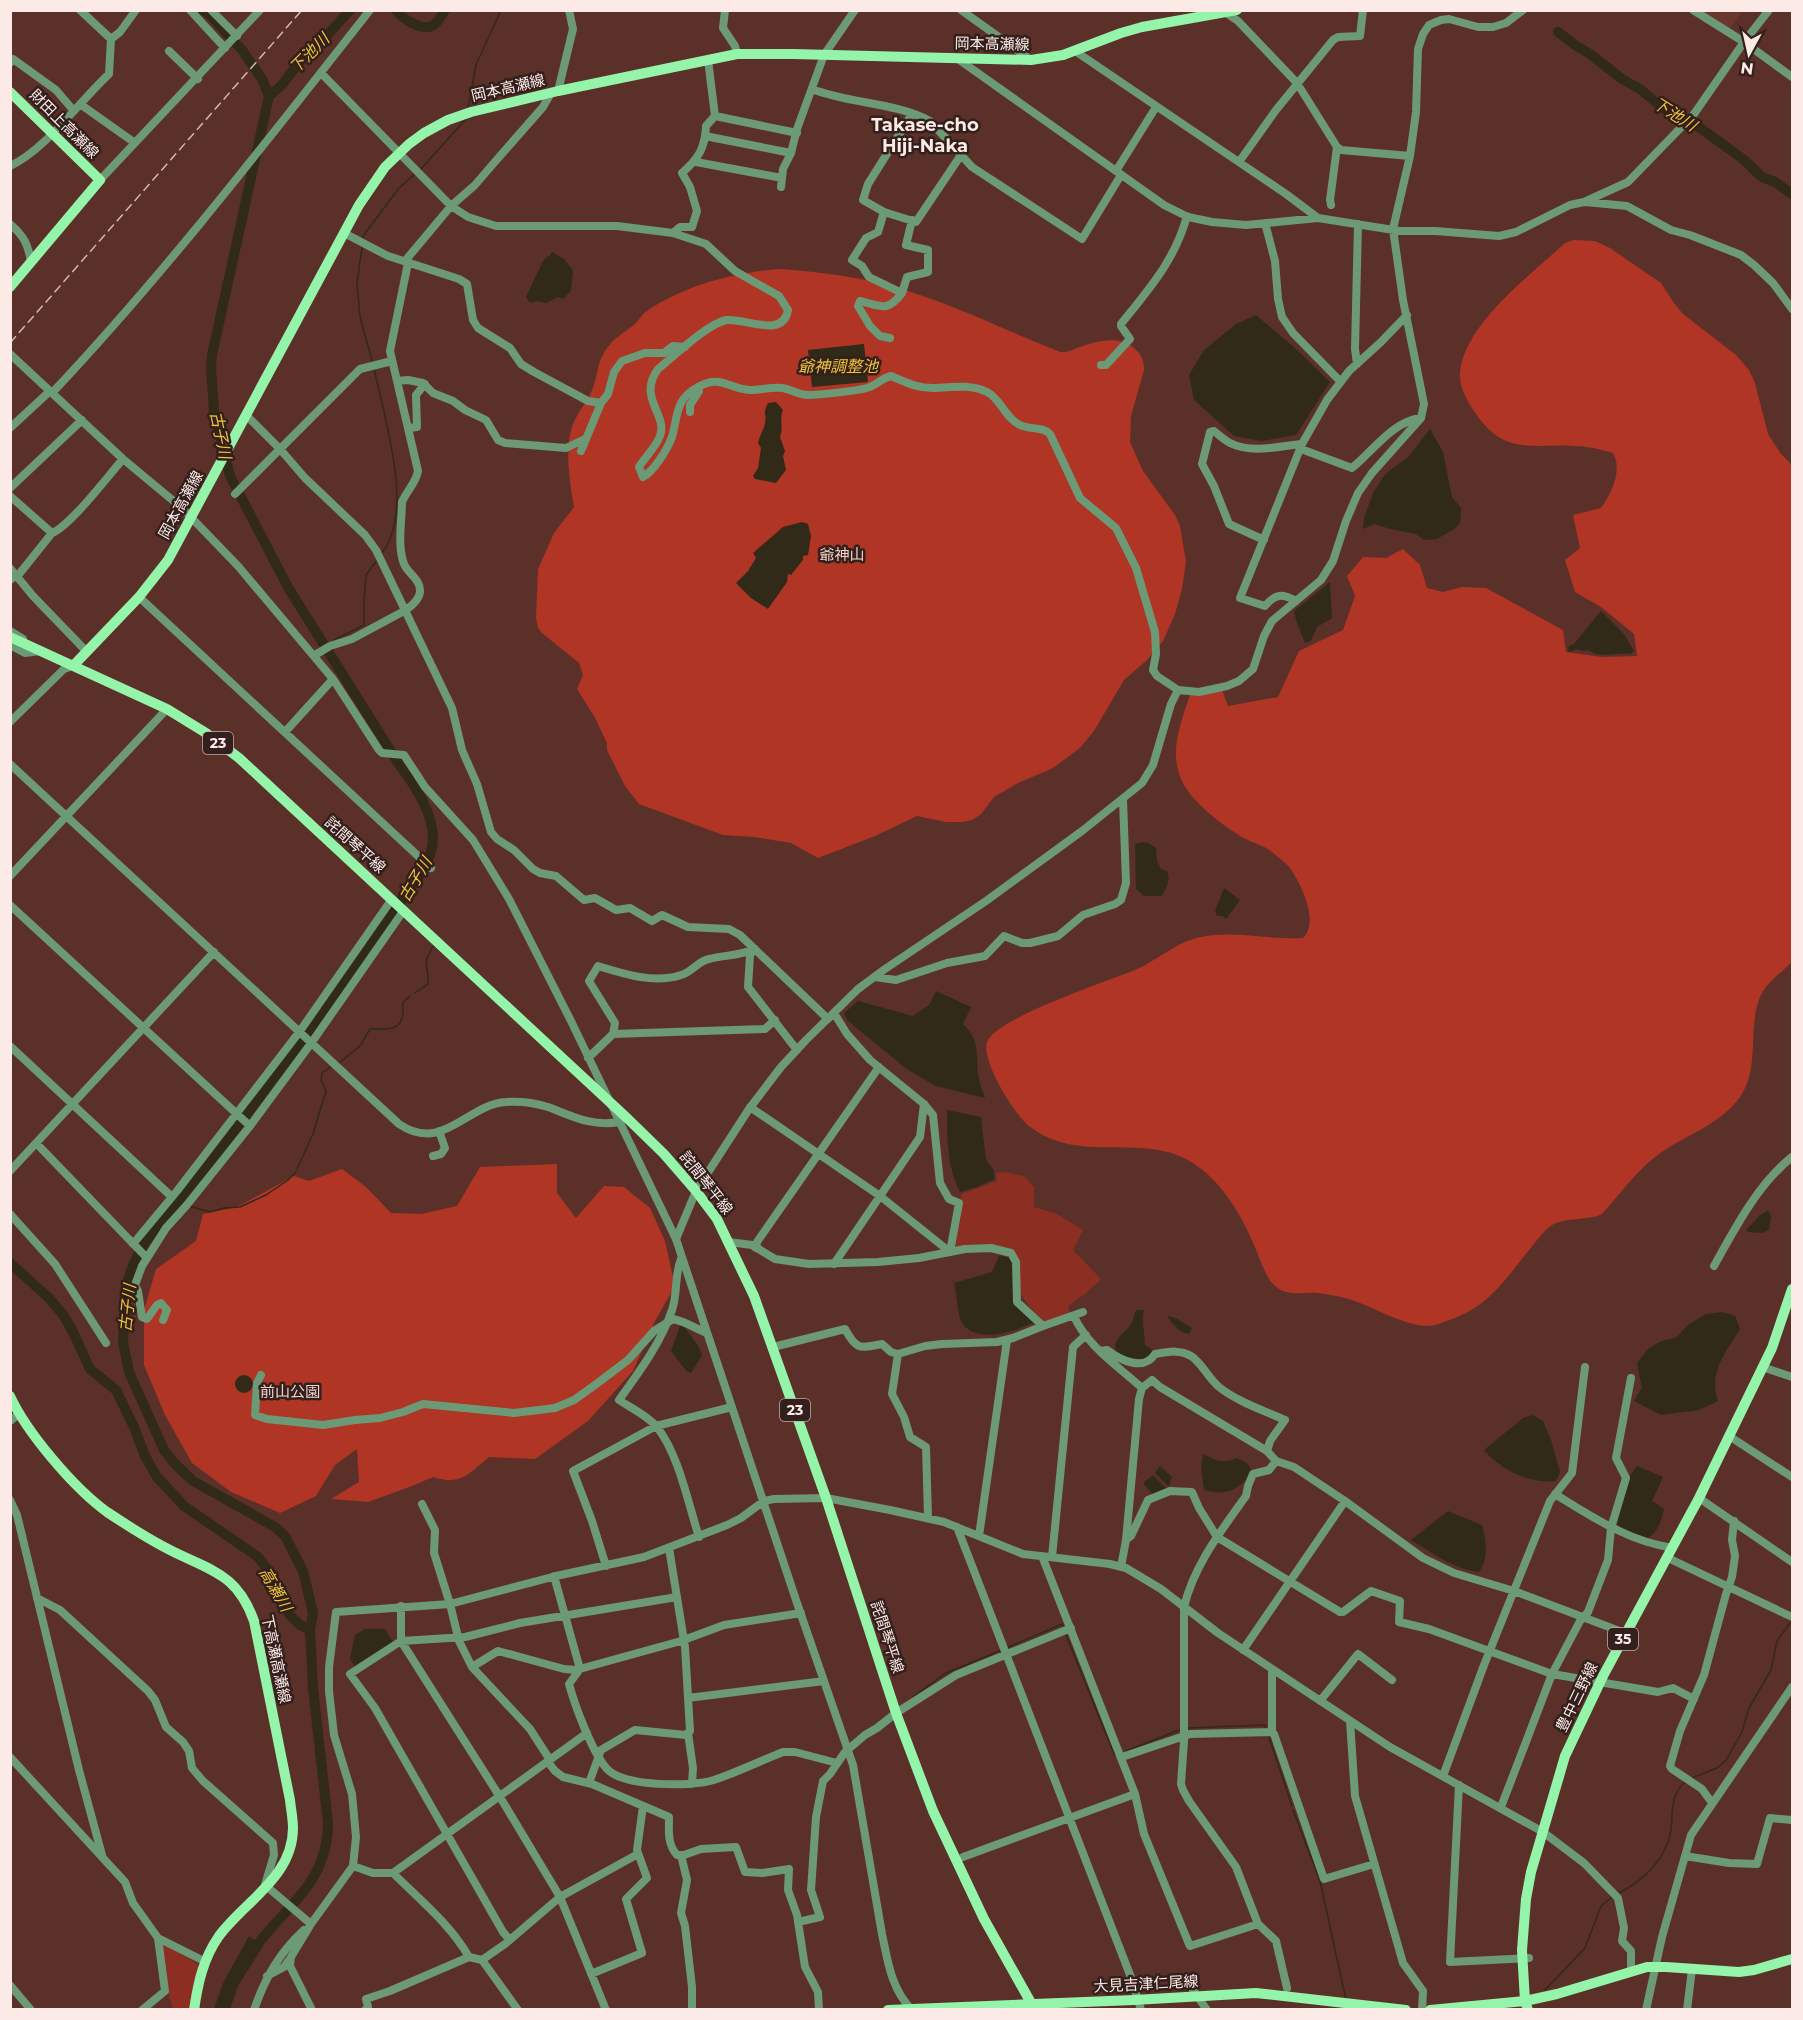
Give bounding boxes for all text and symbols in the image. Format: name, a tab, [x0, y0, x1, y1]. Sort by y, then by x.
north arrow	[1719, 24, 1779, 84]
water label: 下池川	[286, 28, 334, 77]
street label: 岡本高瀬線	[954, 33, 1030, 54]
text: N	[1739, 58, 1755, 79]
street label: 岡本高瀬線	[469, 70, 547, 105]
street label: 財田上高瀬線	[26, 85, 103, 162]
water label: 下池川	[1649, 94, 1702, 136]
district label: Takase-cho Hiji-Naka	[871, 114, 979, 157]
water label: 爺神調整池	[798, 357, 880, 376]
water label: 古子川	[206, 410, 235, 463]
street label: 岡本高瀬線	[154, 467, 207, 542]
park label: 爺神山	[819, 545, 865, 564]
road number: 23	[203, 732, 233, 754]
street label: 詫間琴平線	[321, 812, 390, 877]
water label: 古子川	[395, 852, 437, 905]
street label: 詫間琴平線	[676, 1147, 737, 1218]
water label: 古子川	[116, 1281, 140, 1333]
park label: 前山公園	[260, 1382, 320, 1401]
road number: 23	[780, 1399, 810, 1421]
water label: 高瀬川	[255, 1564, 297, 1617]
street label: 詫間琴平線	[867, 1598, 908, 1675]
street label: 下高瀬高瀬線	[258, 1613, 295, 1705]
road number: 35	[1608, 1628, 1638, 1650]
street label: 豊中三野線	[1552, 1659, 1602, 1735]
street label: 大見吉津仁尾線	[1093, 1971, 1199, 1996]

